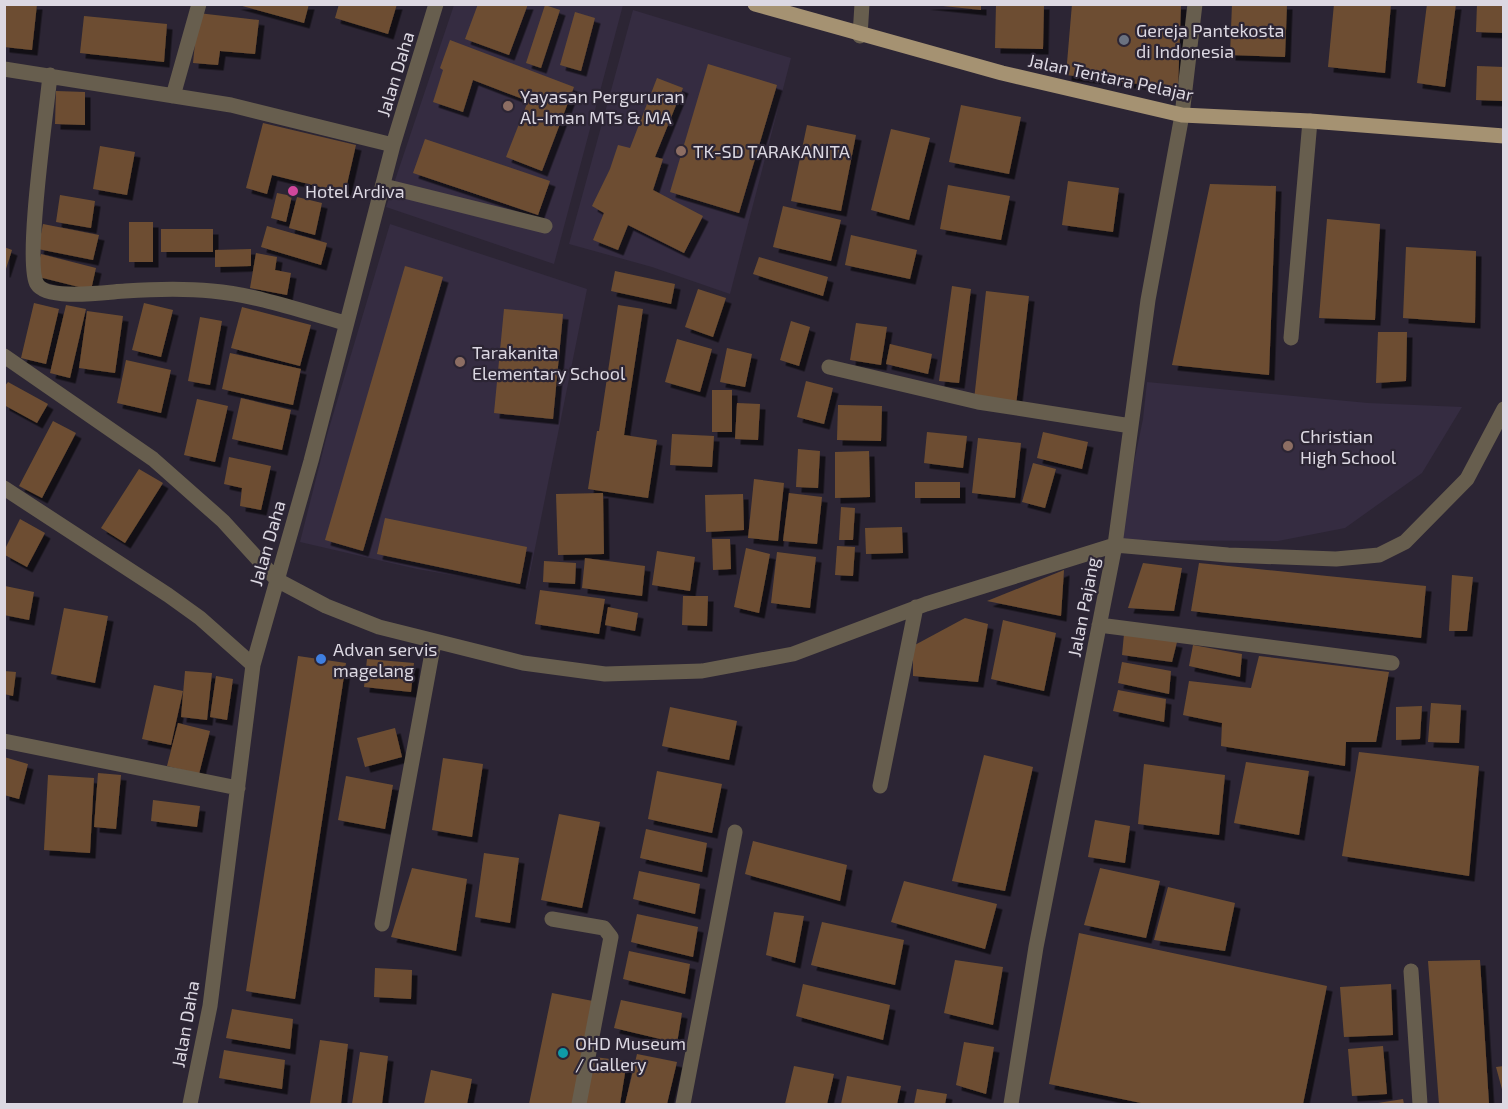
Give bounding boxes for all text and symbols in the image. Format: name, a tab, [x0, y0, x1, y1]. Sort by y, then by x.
place label: Gereja Pantekosta di Indonesia	[1136, 19, 1284, 62]
street label: Jalan Daha	[372, 29, 418, 119]
marker: Gereja Pantekosta di Indonesia	[1117, 33, 1131, 47]
street label: Jalan Tentara Pelajar	[1026, 49, 1196, 105]
place label: Yayasan Pergururan Al-Iman MTs & MA	[520, 85, 685, 128]
marker: Yayasan Pergururan Al-Iman MTs & MA	[501, 99, 515, 113]
place label: TK-SD TARAKANITA	[693, 140, 851, 162]
marker: TK-SD TARAKANITA	[674, 144, 688, 158]
place label: Hotel Ardiva	[305, 180, 405, 202]
marker: Hotel Ardiva	[286, 184, 300, 198]
place label: Tarakanita Elementary School	[472, 341, 626, 384]
marker: Tarakanita Elementary School	[453, 355, 467, 369]
place label: Christian High School	[1300, 425, 1397, 468]
marker: Christian High School	[1281, 439, 1295, 453]
street label: Jalan Daha	[244, 498, 290, 588]
street label: Jalan Pajang	[1063, 555, 1103, 659]
place label: Advan servis magelang	[333, 638, 438, 681]
marker: Advan servis magelang	[314, 652, 328, 666]
street label: Jalan Daha	[167, 979, 203, 1069]
place label: OHD Museum / Gallery	[575, 1032, 686, 1075]
marker: OHD Museum / Gallery	[556, 1046, 570, 1060]

